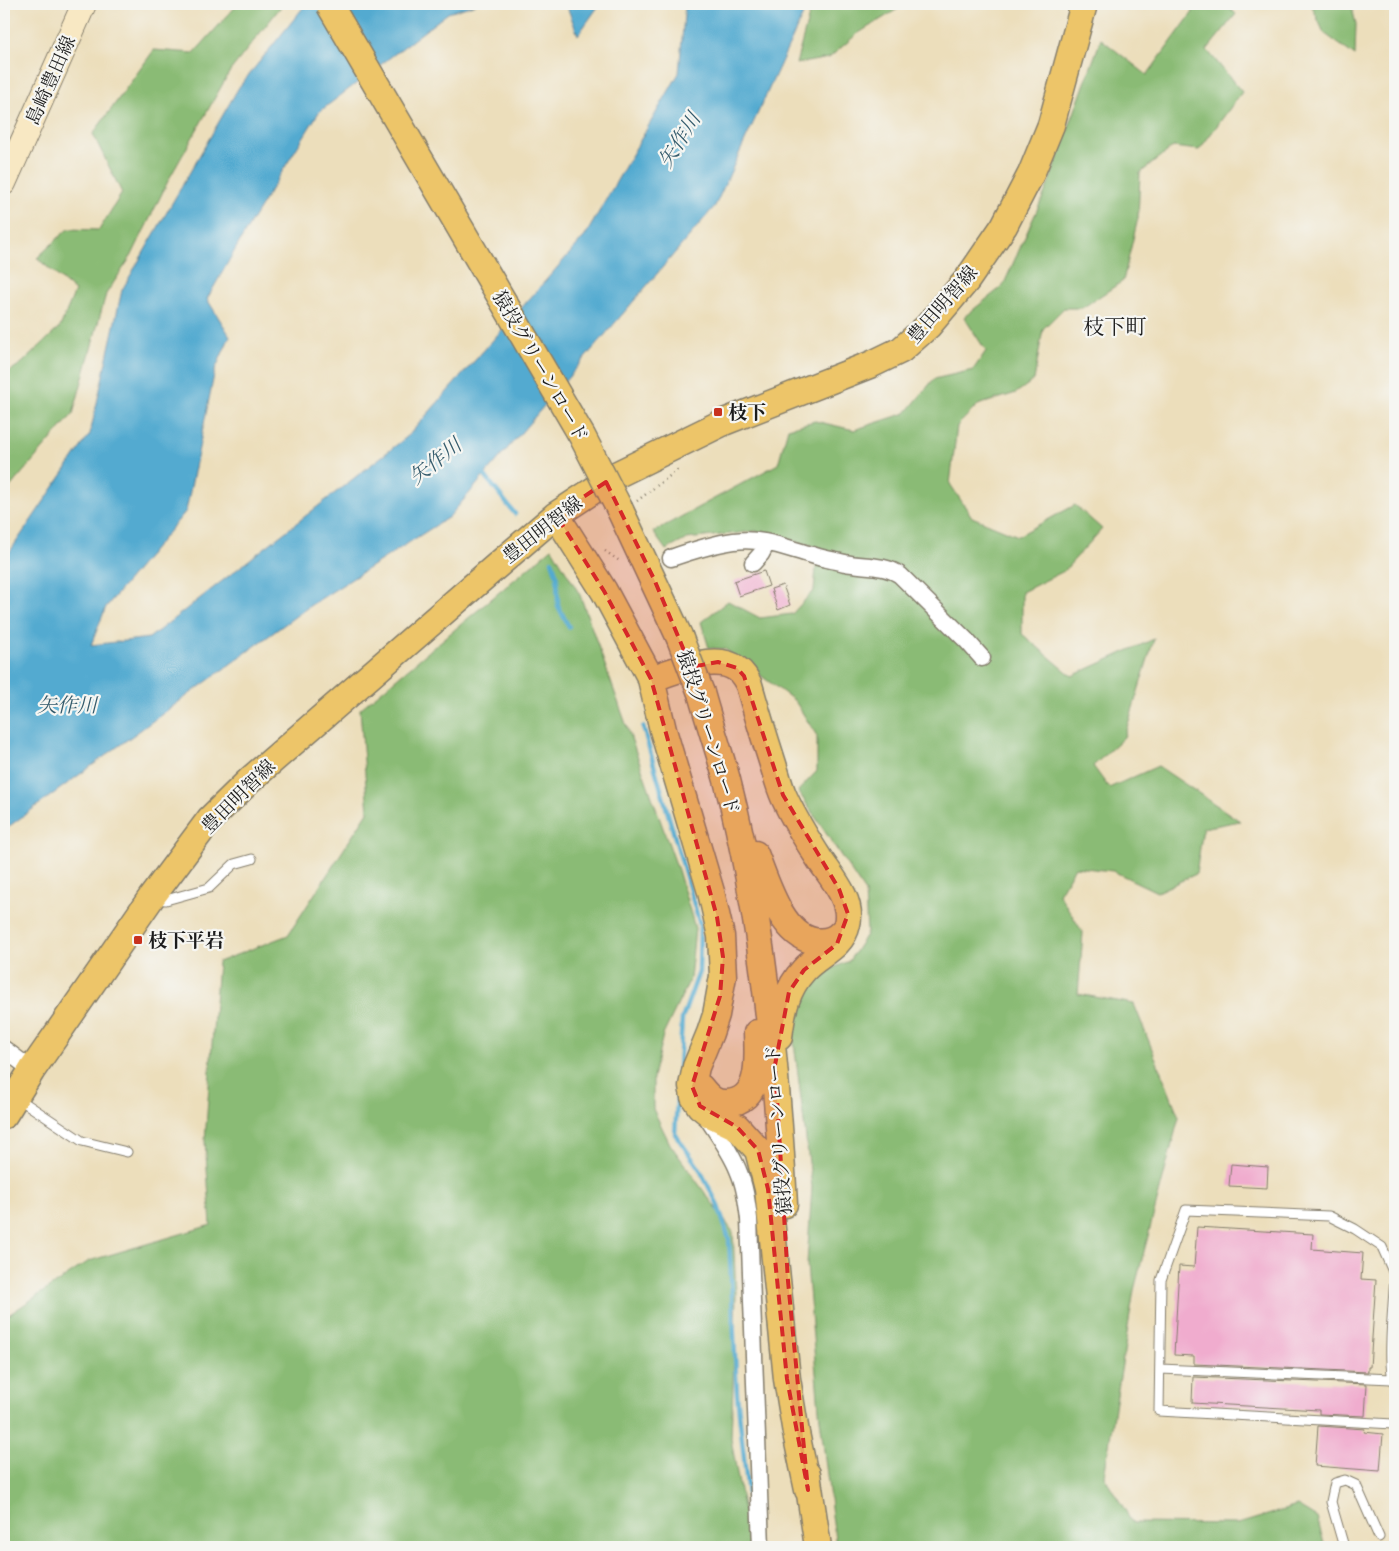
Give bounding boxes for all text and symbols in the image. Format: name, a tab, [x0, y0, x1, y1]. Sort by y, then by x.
street label: 島崎豊田線	[21, 32, 80, 128]
water label: 矢作川	[653, 107, 706, 172]
street label: 豊田明智線	[903, 261, 982, 348]
street label: 猿投グリーンロード	[488, 287, 593, 446]
district label: 枝下町	[1084, 314, 1147, 340]
place label: 枝下	[728, 401, 766, 424]
marker: 枝下	[712, 406, 724, 418]
water label: 矢作川	[404, 432, 467, 489]
street label: 豊田明智線	[498, 491, 587, 568]
street label: 猿投グリーンロード	[673, 647, 744, 817]
water label: 矢作川	[37, 693, 99, 717]
street label: 豊田明智線	[197, 755, 280, 838]
place label: 枝下平岩	[148, 929, 224, 952]
marker: 枝下平岩	[132, 934, 144, 946]
street label: 猿投グリーンロード	[761, 1044, 796, 1216]

